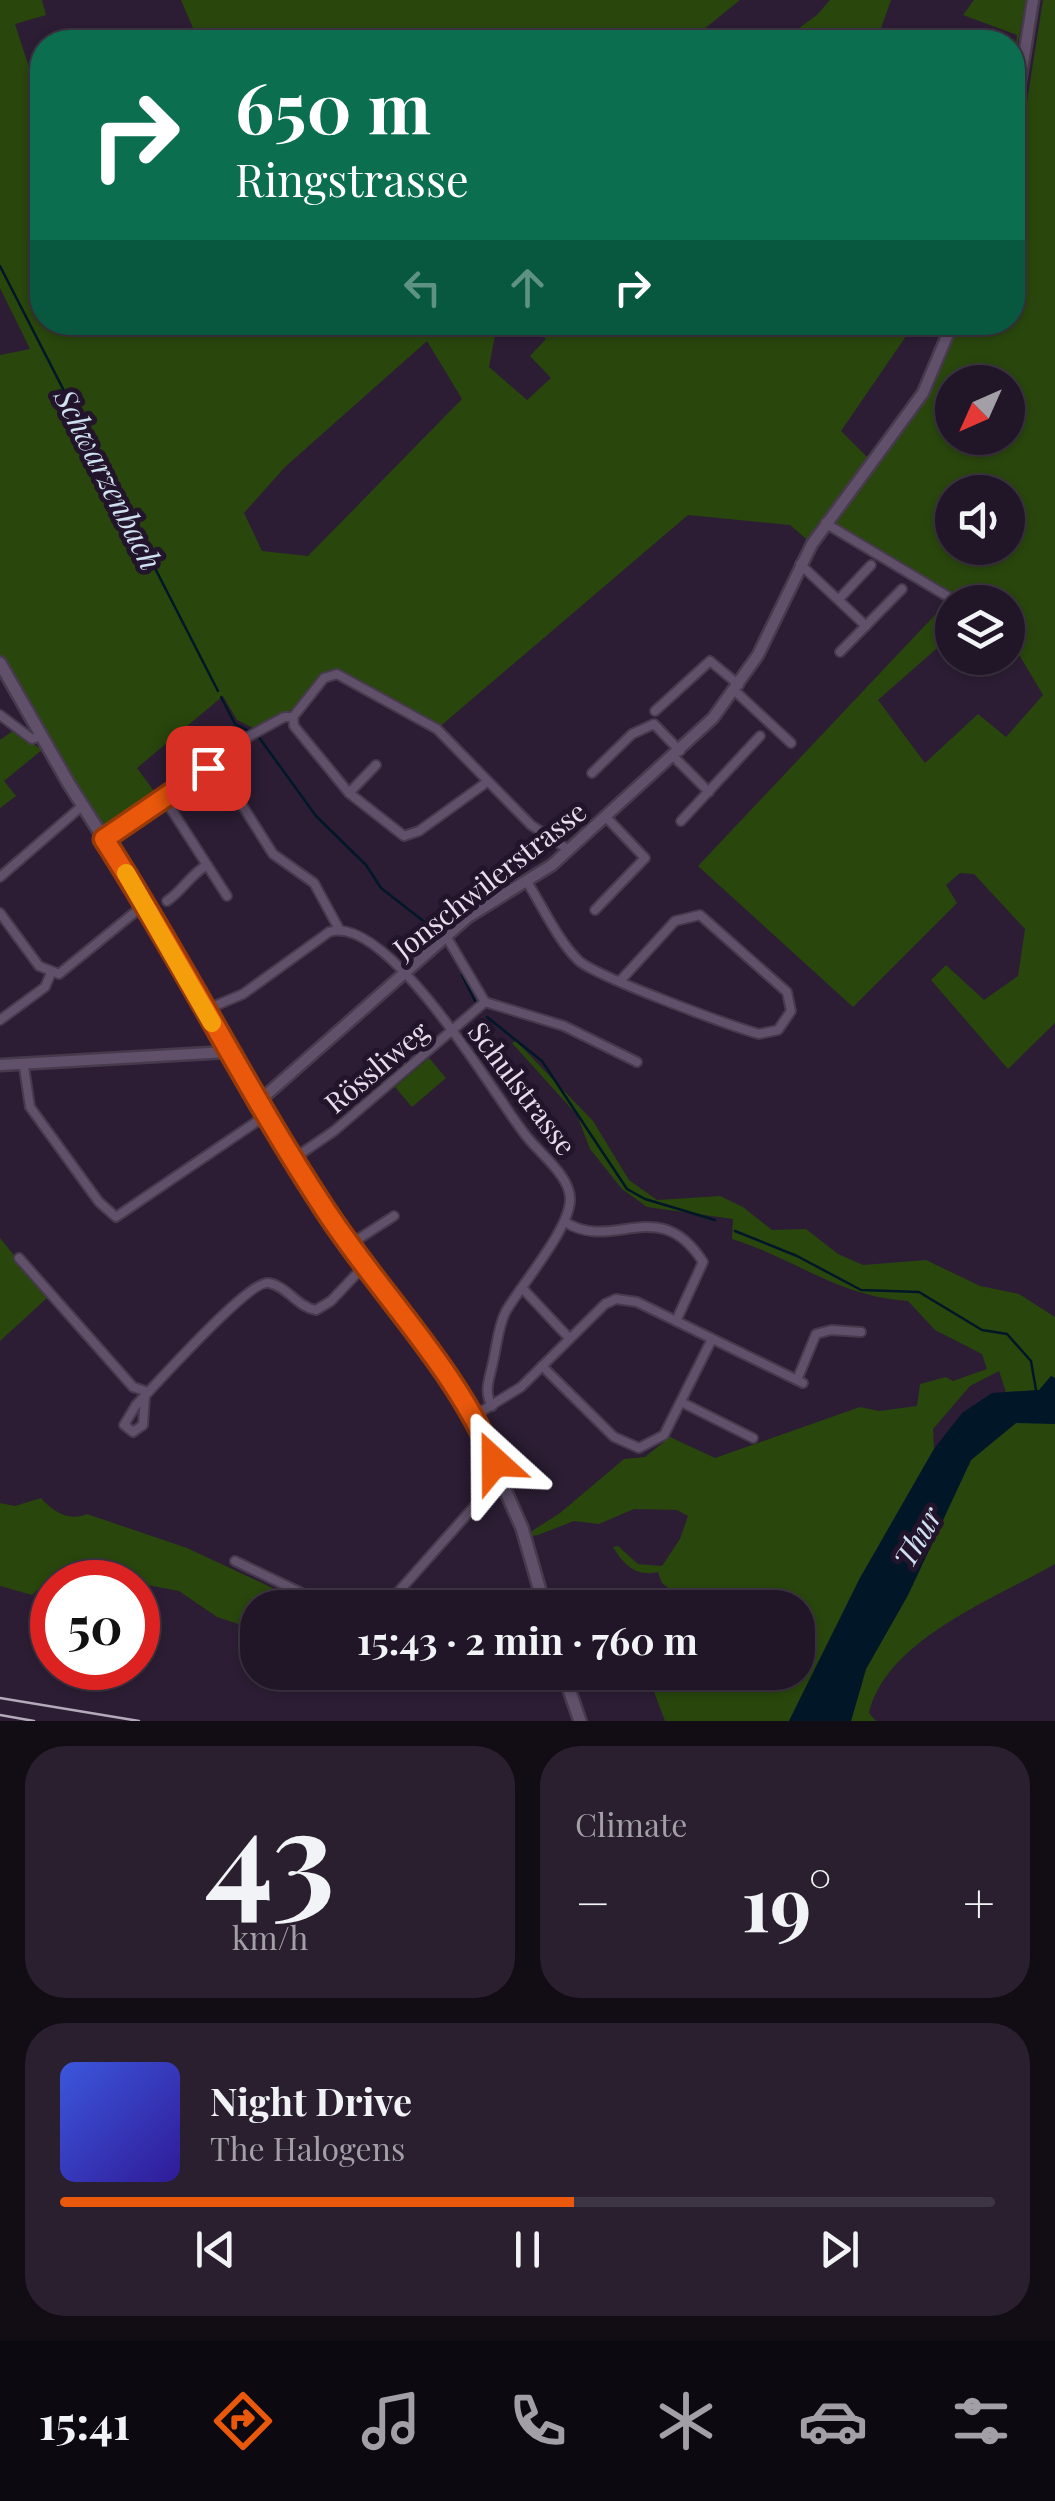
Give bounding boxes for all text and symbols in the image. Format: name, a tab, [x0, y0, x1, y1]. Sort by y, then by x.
text: 650 m	[235, 58, 431, 152]
icon: right	[70, 70, 200, 200]
text: Ringstrasse	[235, 148, 469, 208]
icon: left	[395, 260, 450, 315]
icon: ahead	[500, 260, 555, 315]
icon: right	[605, 260, 660, 315]
north arrow	[935, 365, 1025, 455]
map controls	[935, 365, 1025, 675]
water label: Schwarzenbach	[46, 381, 172, 576]
button: sound	[935, 475, 1025, 565]
button: layers	[935, 585, 1025, 675]
pin	[166, 726, 251, 811]
icon: arrive	[181, 741, 236, 796]
street label: Jonschwilerstrasse	[384, 792, 593, 967]
street label: Rössliweg	[316, 1012, 436, 1120]
street label: Schulstrasse	[461, 1014, 585, 1162]
position arrow	[443, 1410, 547, 1514]
water label: Thur	[884, 1498, 951, 1575]
speed limit sign: 50	[30, 1560, 160, 1690]
text: 15:43 · 2 min · 760 m	[357, 1614, 698, 1665]
text: 43	[205, 1763, 335, 1937]
text: Climate	[575, 1802, 687, 1845]
text: 19°	[741, 1851, 832, 1951]
text: −	[575, 1864, 611, 1938]
text: +	[963, 1864, 995, 1938]
text: km/h	[232, 1915, 308, 1958]
text: Night Drive	[210, 2075, 412, 2126]
text: The Halogens	[210, 2126, 405, 2169]
icon: previous	[188, 2222, 243, 2277]
icon: pause	[500, 2222, 555, 2277]
icon: next	[812, 2222, 867, 2277]
icon: directions	[208, 2386, 278, 2456]
icon: music	[356, 2386, 426, 2456]
icon: phone	[503, 2386, 573, 2456]
icon: climate	[651, 2386, 721, 2456]
icon: car	[798, 2386, 868, 2456]
icon: filters	[946, 2386, 1016, 2456]
text: 15:41	[39, 2391, 130, 2451]

